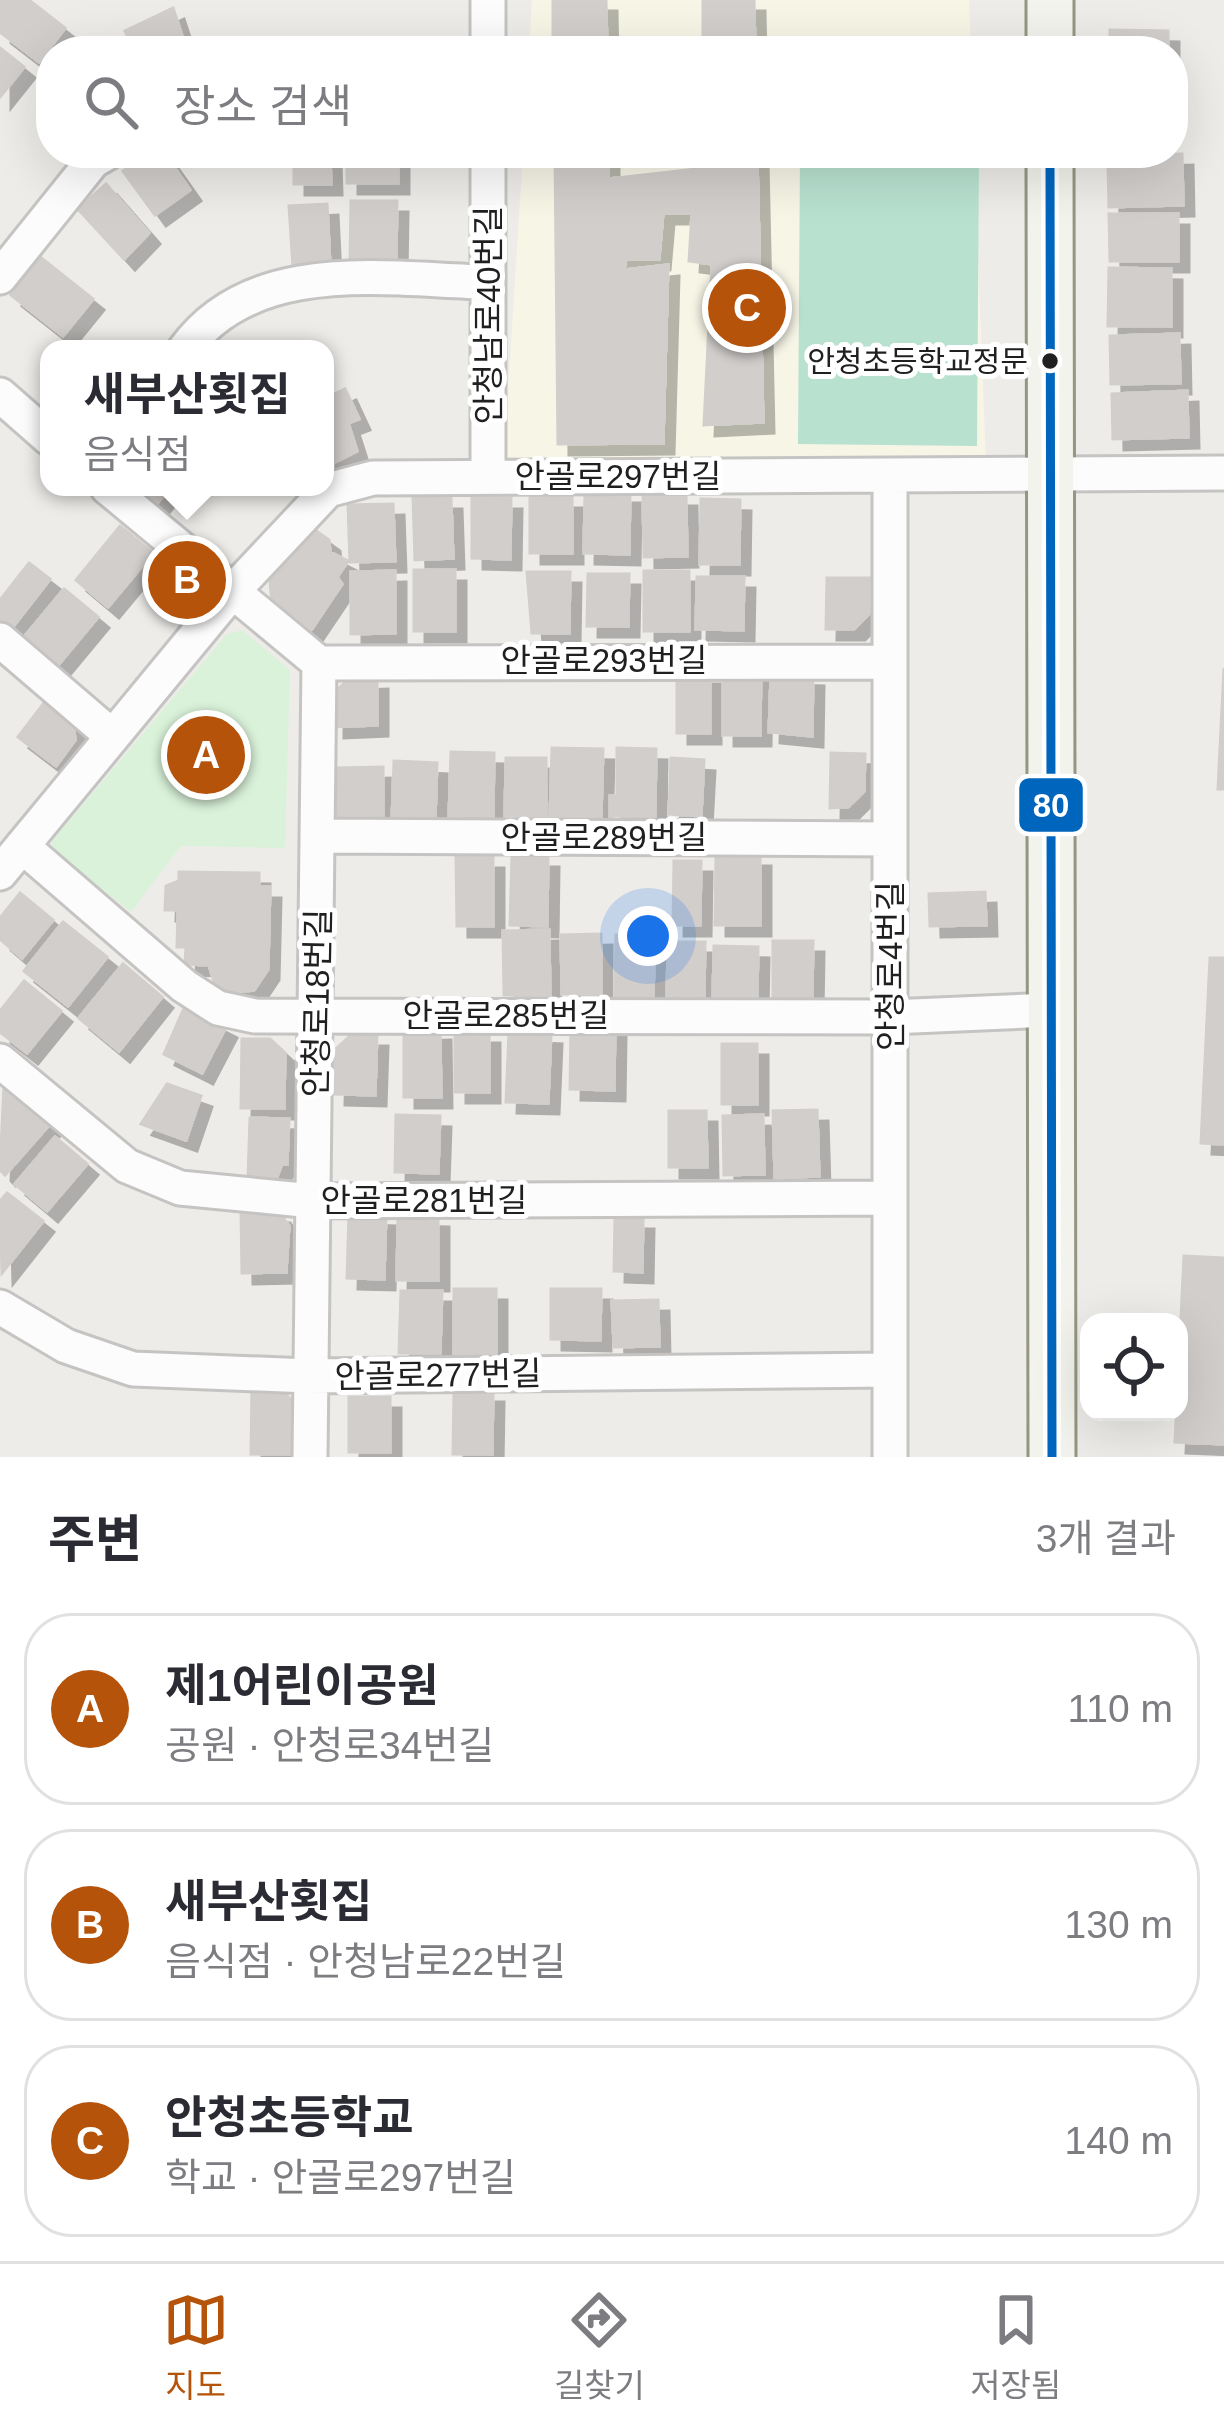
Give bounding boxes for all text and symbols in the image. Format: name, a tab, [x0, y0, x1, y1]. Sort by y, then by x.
search box	[36, 36, 1188, 168]
icon: search	[78, 69, 144, 135]
text: 장소 검색	[174, 81, 352, 132]
street label: 안청남로40번길	[470, 206, 507, 424]
pin: C	[708, 263, 786, 353]
popup	[40, 340, 334, 496]
place label: 안청초등학교정문	[807, 345, 1028, 378]
marker: 안청초등학교정문	[1039, 350, 1061, 372]
text: 새부산횟집	[83, 369, 291, 420]
text: 음식점	[83, 433, 191, 476]
street label: 안골로297번길	[515, 458, 721, 495]
pin: B	[148, 535, 226, 625]
street label: 안골로293번길	[501, 642, 707, 679]
pin: A	[167, 710, 245, 800]
line badge: 80	[1017, 776, 1085, 834]
text: 80	[1033, 787, 1069, 824]
street label: 안골로289번길	[501, 819, 707, 856]
street label: 안청로4번길	[872, 881, 909, 1051]
your location	[618, 906, 678, 966]
street label: 안청로18번길	[297, 908, 337, 1098]
street label: 안골로285번길	[403, 997, 609, 1034]
street label: 안골로281번길	[321, 1182, 527, 1219]
map controls	[1080, 1313, 1188, 1421]
button: locate	[1080, 1313, 1188, 1421]
street label: 안골로277번길	[334, 1355, 542, 1395]
text: 주변	[48, 1511, 142, 1568]
text: 3개 결과	[1036, 1517, 1176, 1560]
text: 제1어린이공원	[165, 1660, 438, 1711]
text: A	[76, 1687, 104, 1730]
text: 110 m	[1068, 1687, 1173, 1730]
text: 공원 · 안청로34번길	[165, 1724, 494, 1767]
text: 새부산횟집	[165, 1876, 372, 1927]
text: B	[76, 1903, 104, 1946]
text: 130 m	[1065, 1903, 1173, 1946]
text: 음식점 · 안청남로22번길	[165, 1940, 566, 1983]
text: 안청초등학교	[165, 2092, 413, 2143]
text: C	[76, 2119, 104, 2162]
text: 140 m	[1065, 2119, 1173, 2162]
text: 학교 · 안골로297번길	[165, 2156, 516, 2199]
tab: 지도	[163, 2287, 229, 2407]
tab: 길찾기	[554, 2287, 645, 2407]
tab: 저장됨	[970, 2287, 1061, 2407]

